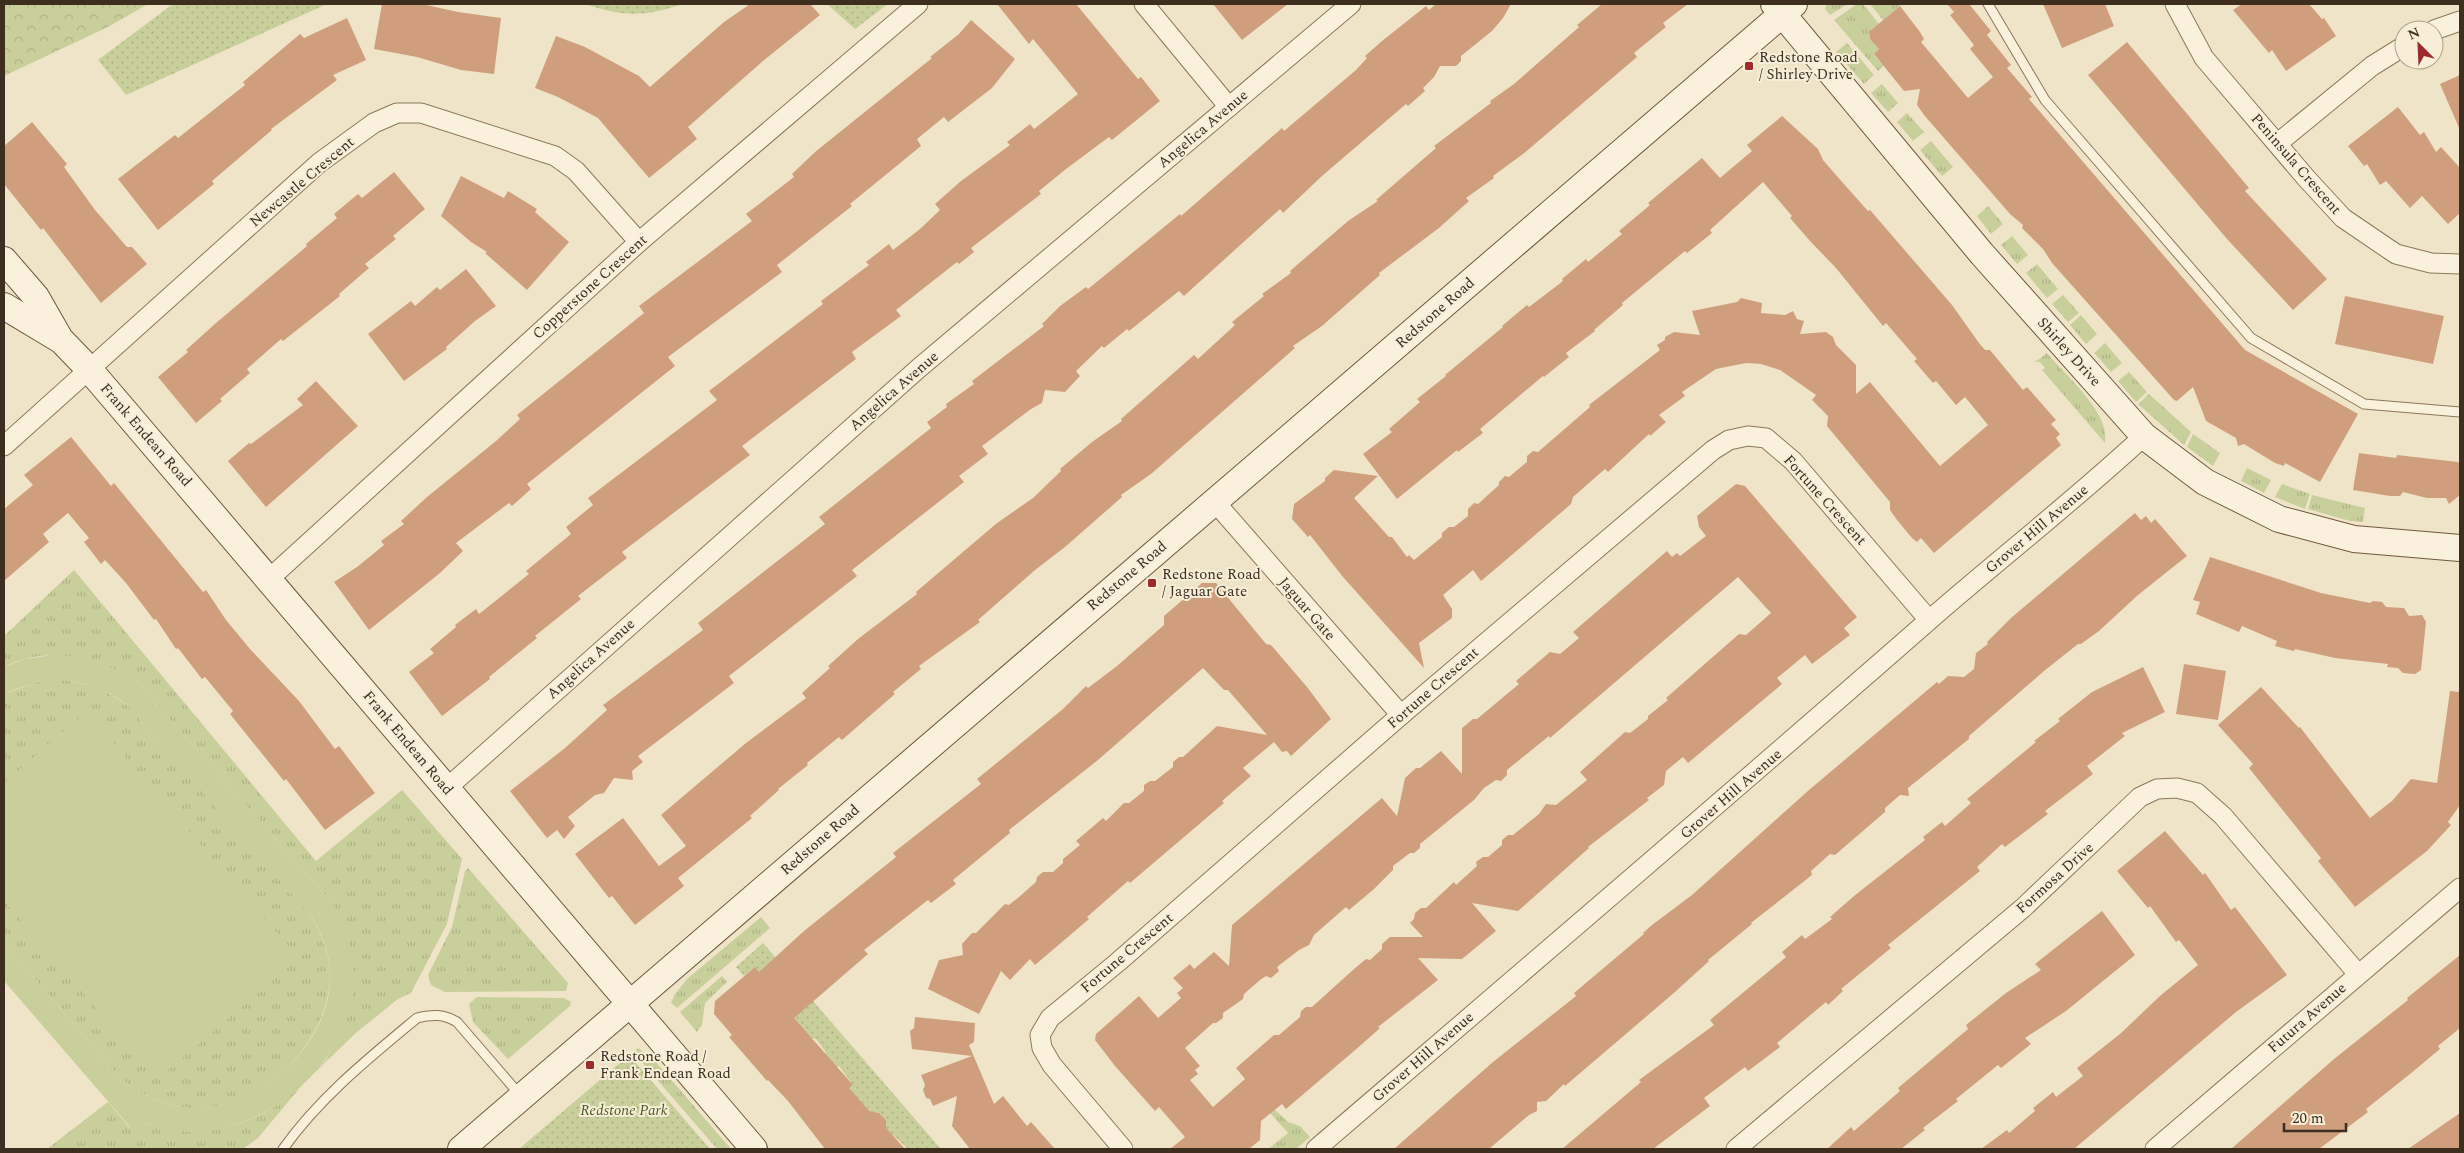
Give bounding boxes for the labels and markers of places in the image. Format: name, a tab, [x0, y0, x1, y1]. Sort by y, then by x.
place label: Redstone Road / Shirley Drive	[1759, 46, 1858, 86]
marker: Redstone Road / Shirley Drive	[1743, 60, 1755, 72]
place label: Redstone Road / Jaguar Gate	[1162, 563, 1261, 603]
marker: Redstone Road / Jaguar Gate	[1146, 577, 1158, 589]
place label: Redstone Road / Frank Endean Road	[600, 1045, 731, 1085]
marker: Redstone Road / Frank Endean Road	[584, 1059, 596, 1071]

